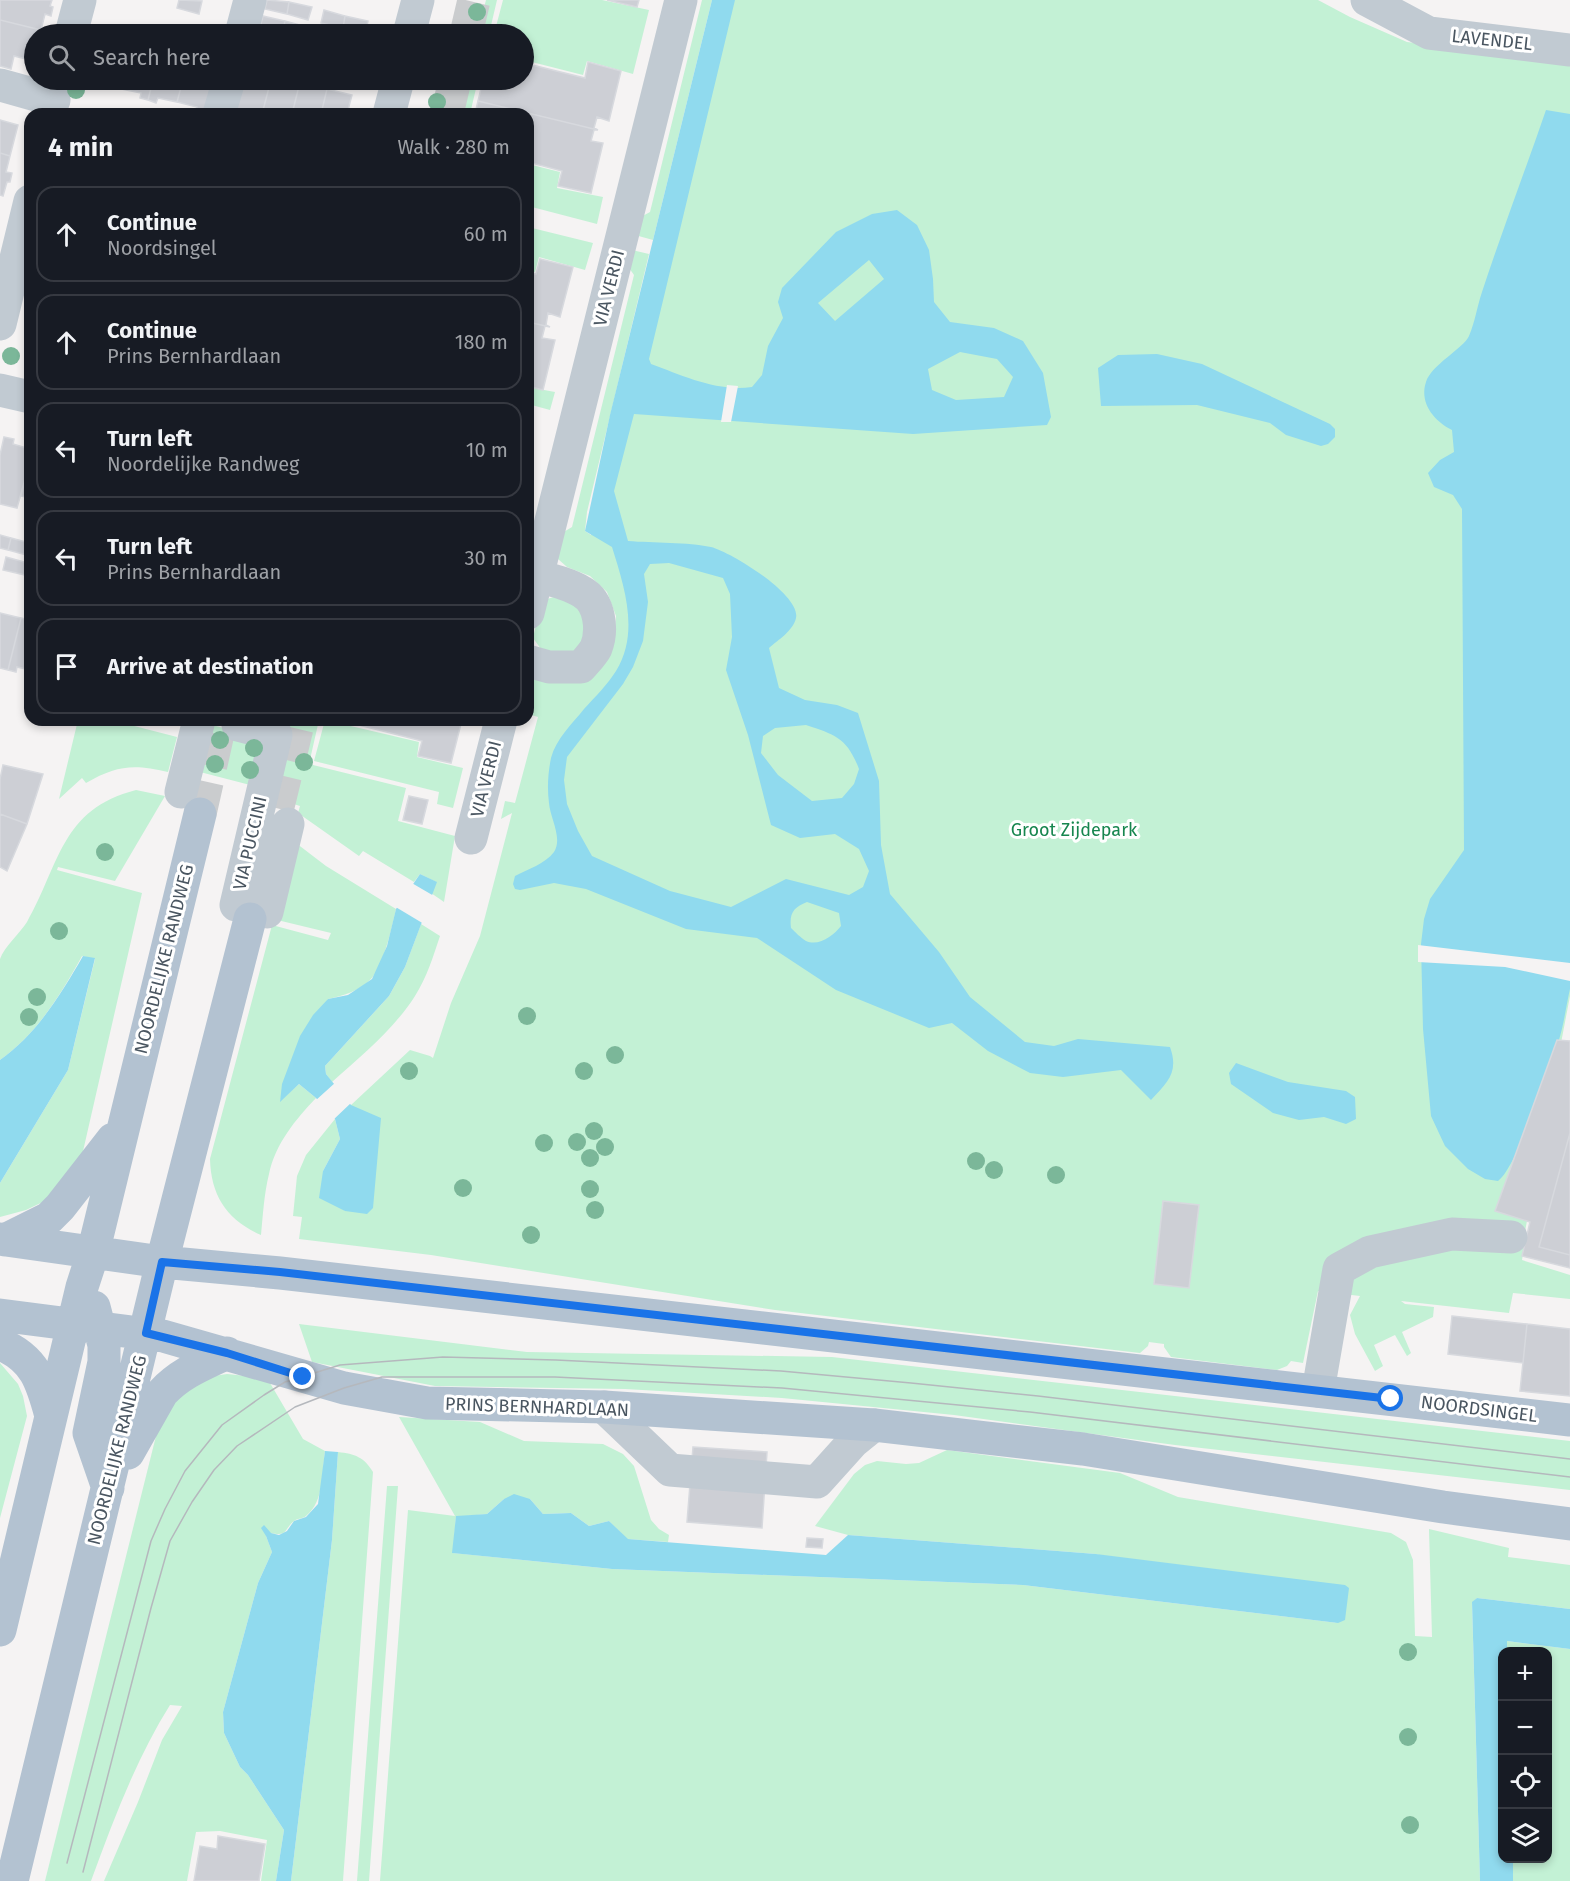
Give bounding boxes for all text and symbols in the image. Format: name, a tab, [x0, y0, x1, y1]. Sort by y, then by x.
search box	[24, 24, 534, 90]
street label: LAVENDEL	[1450, 25, 1534, 55]
icon: search	[45, 41, 78, 74]
text: Search here	[93, 44, 211, 71]
text: 4 min	[48, 132, 113, 163]
text: Walk · 280 m	[397, 135, 510, 159]
text: Continue	[107, 209, 197, 236]
icon: ahead	[50, 218, 83, 251]
text: 60 m	[464, 222, 508, 246]
text: Noordsingel	[107, 236, 217, 260]
street label: VIA VERDI	[589, 248, 629, 328]
text: Continue	[107, 317, 197, 344]
icon: ahead	[50, 326, 83, 359]
text: 180 m	[455, 330, 508, 354]
text: Prins Bernhardlaan	[107, 344, 281, 368]
text: Turn left	[107, 425, 192, 452]
icon: left	[50, 434, 83, 467]
text: 10 m	[466, 438, 508, 462]
text: Noordelijke Randweg	[107, 452, 299, 476]
text: Turn left	[107, 533, 192, 560]
icon: left	[50, 542, 83, 575]
text: 30 m	[464, 546, 508, 570]
text: Prins Bernhardlaan	[107, 560, 281, 584]
icon: arrive	[50, 650, 83, 683]
text: Arrive at destination	[107, 653, 314, 680]
street label: VIA VERDI	[466, 739, 506, 819]
street label: VIA PUCCINI	[229, 794, 271, 892]
park label: Groot Zijdepark	[1011, 819, 1138, 841]
street label: NOORDELIJKE RANDWEG	[130, 862, 198, 1056]
street label: NOORDELIJKE RANDWEG	[83, 1353, 151, 1547]
route end	[289, 1363, 315, 1389]
route start	[1377, 1385, 1403, 1411]
street label: NOORDSINGEL	[1420, 1391, 1538, 1427]
street label: PRINS BERNHARDLAAN	[445, 1393, 629, 1421]
map controls	[1498, 1647, 1552, 1863]
button: +	[1498, 1647, 1552, 1701]
button: −	[1498, 1701, 1552, 1755]
button: locate	[1498, 1755, 1552, 1809]
button: layers	[1498, 1809, 1552, 1863]

